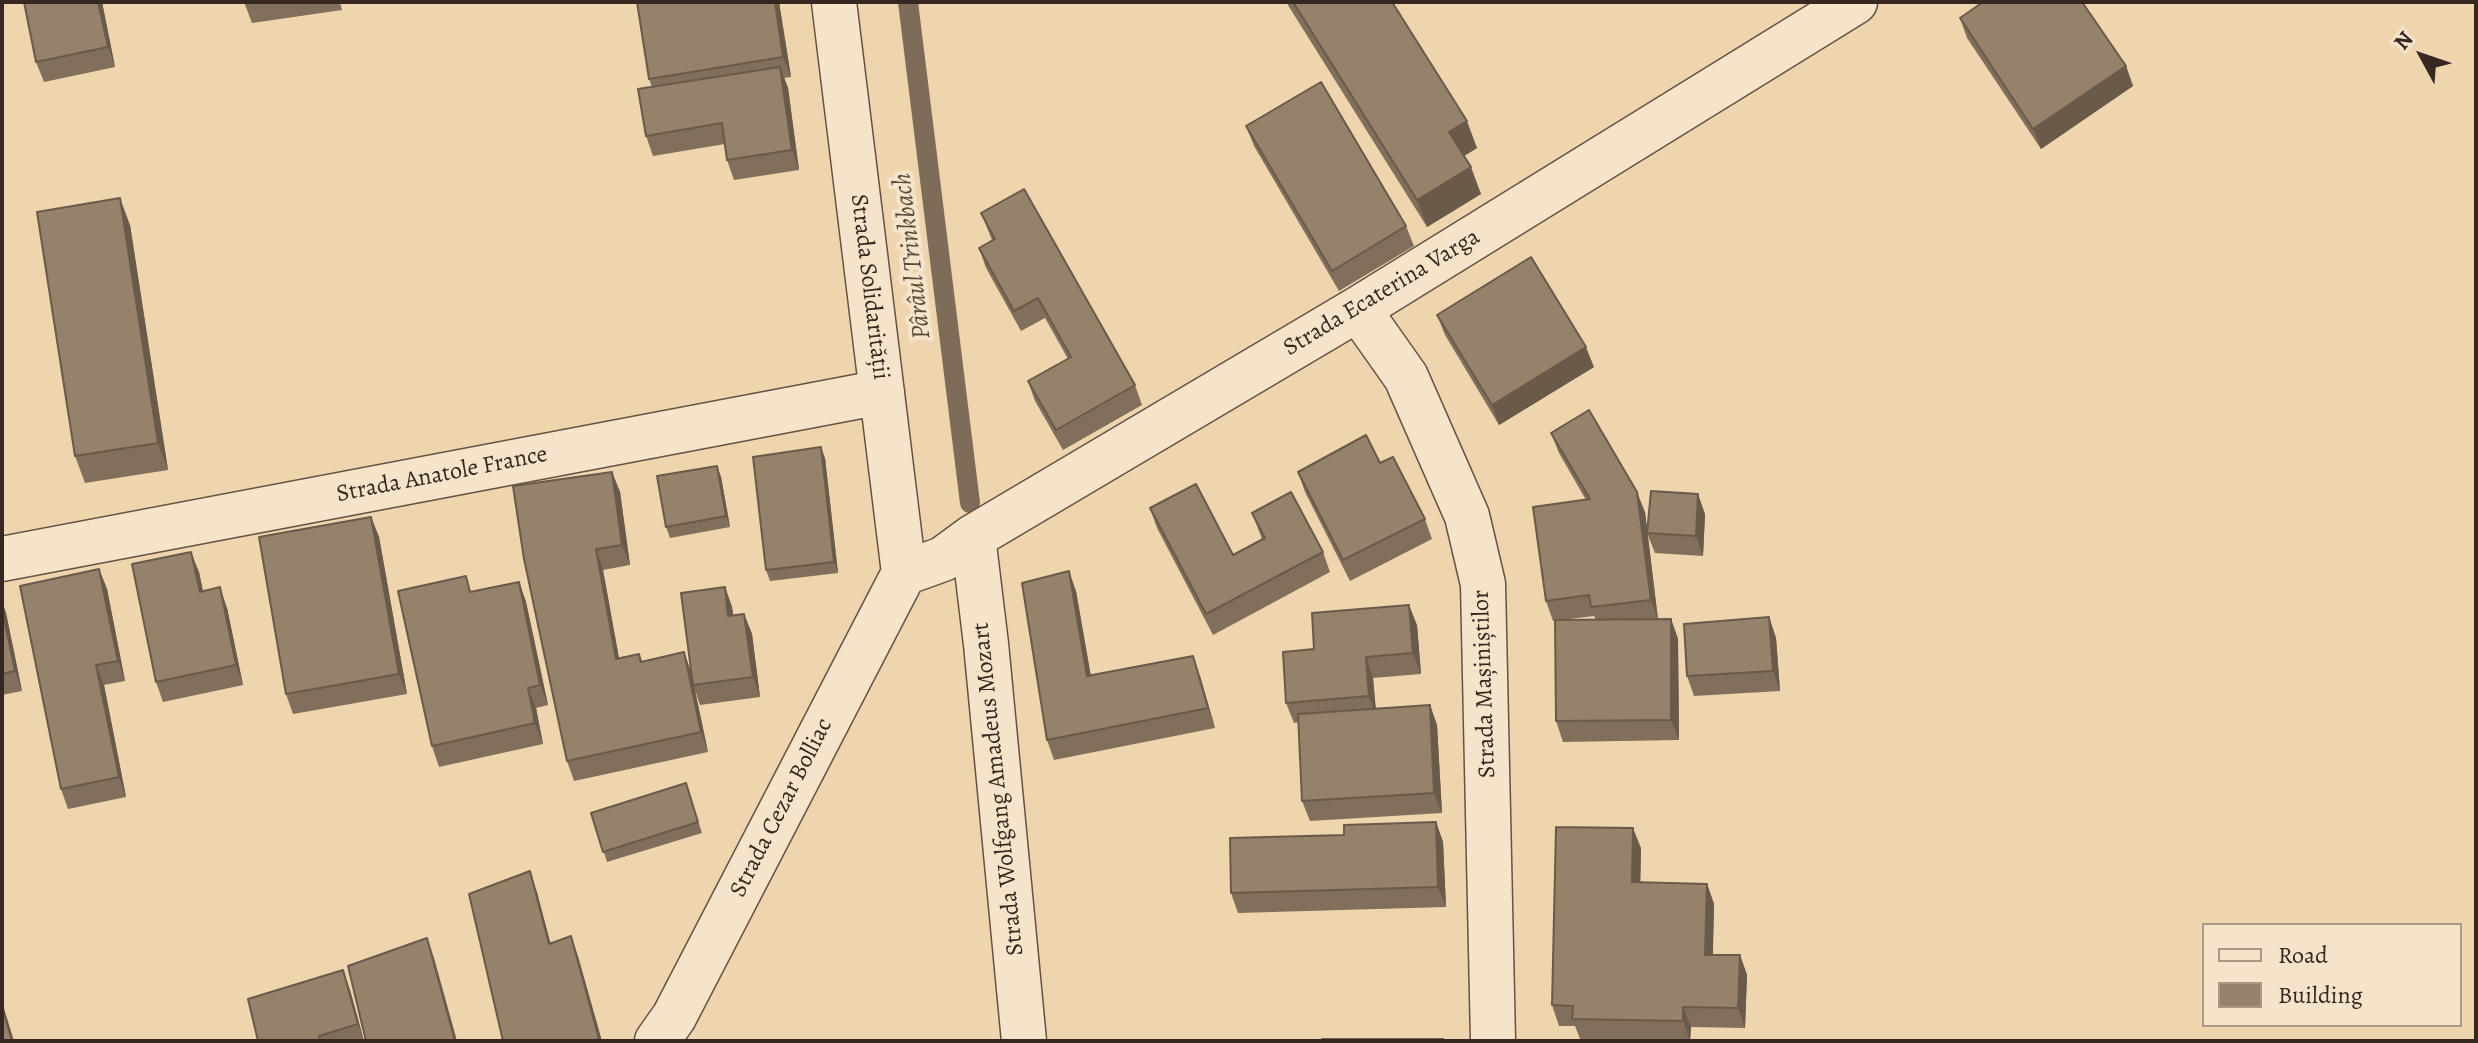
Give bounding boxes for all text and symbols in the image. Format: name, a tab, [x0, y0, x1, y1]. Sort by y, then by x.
north arrow	[2382, 16, 2462, 96]
text: N	[2387, 25, 2420, 56]
water label: Pârâul Trinkbach	[887, 171, 939, 341]
street label: Strada Solidarității	[843, 192, 895, 382]
street label: Strada Ecaterina Varga	[1279, 223, 1485, 363]
street label: Strada Anatole France	[334, 440, 550, 510]
street label: Strada Mașiniștilor	[1467, 589, 1503, 779]
street label: Strada Wolfgang Amadeus Mozart	[967, 621, 1031, 957]
street label: Strada Cezar Bolliac	[724, 714, 840, 902]
legend	[2202, 923, 2462, 1027]
text: Road	[2278, 939, 2328, 971]
text: Building	[2278, 979, 2363, 1011]

